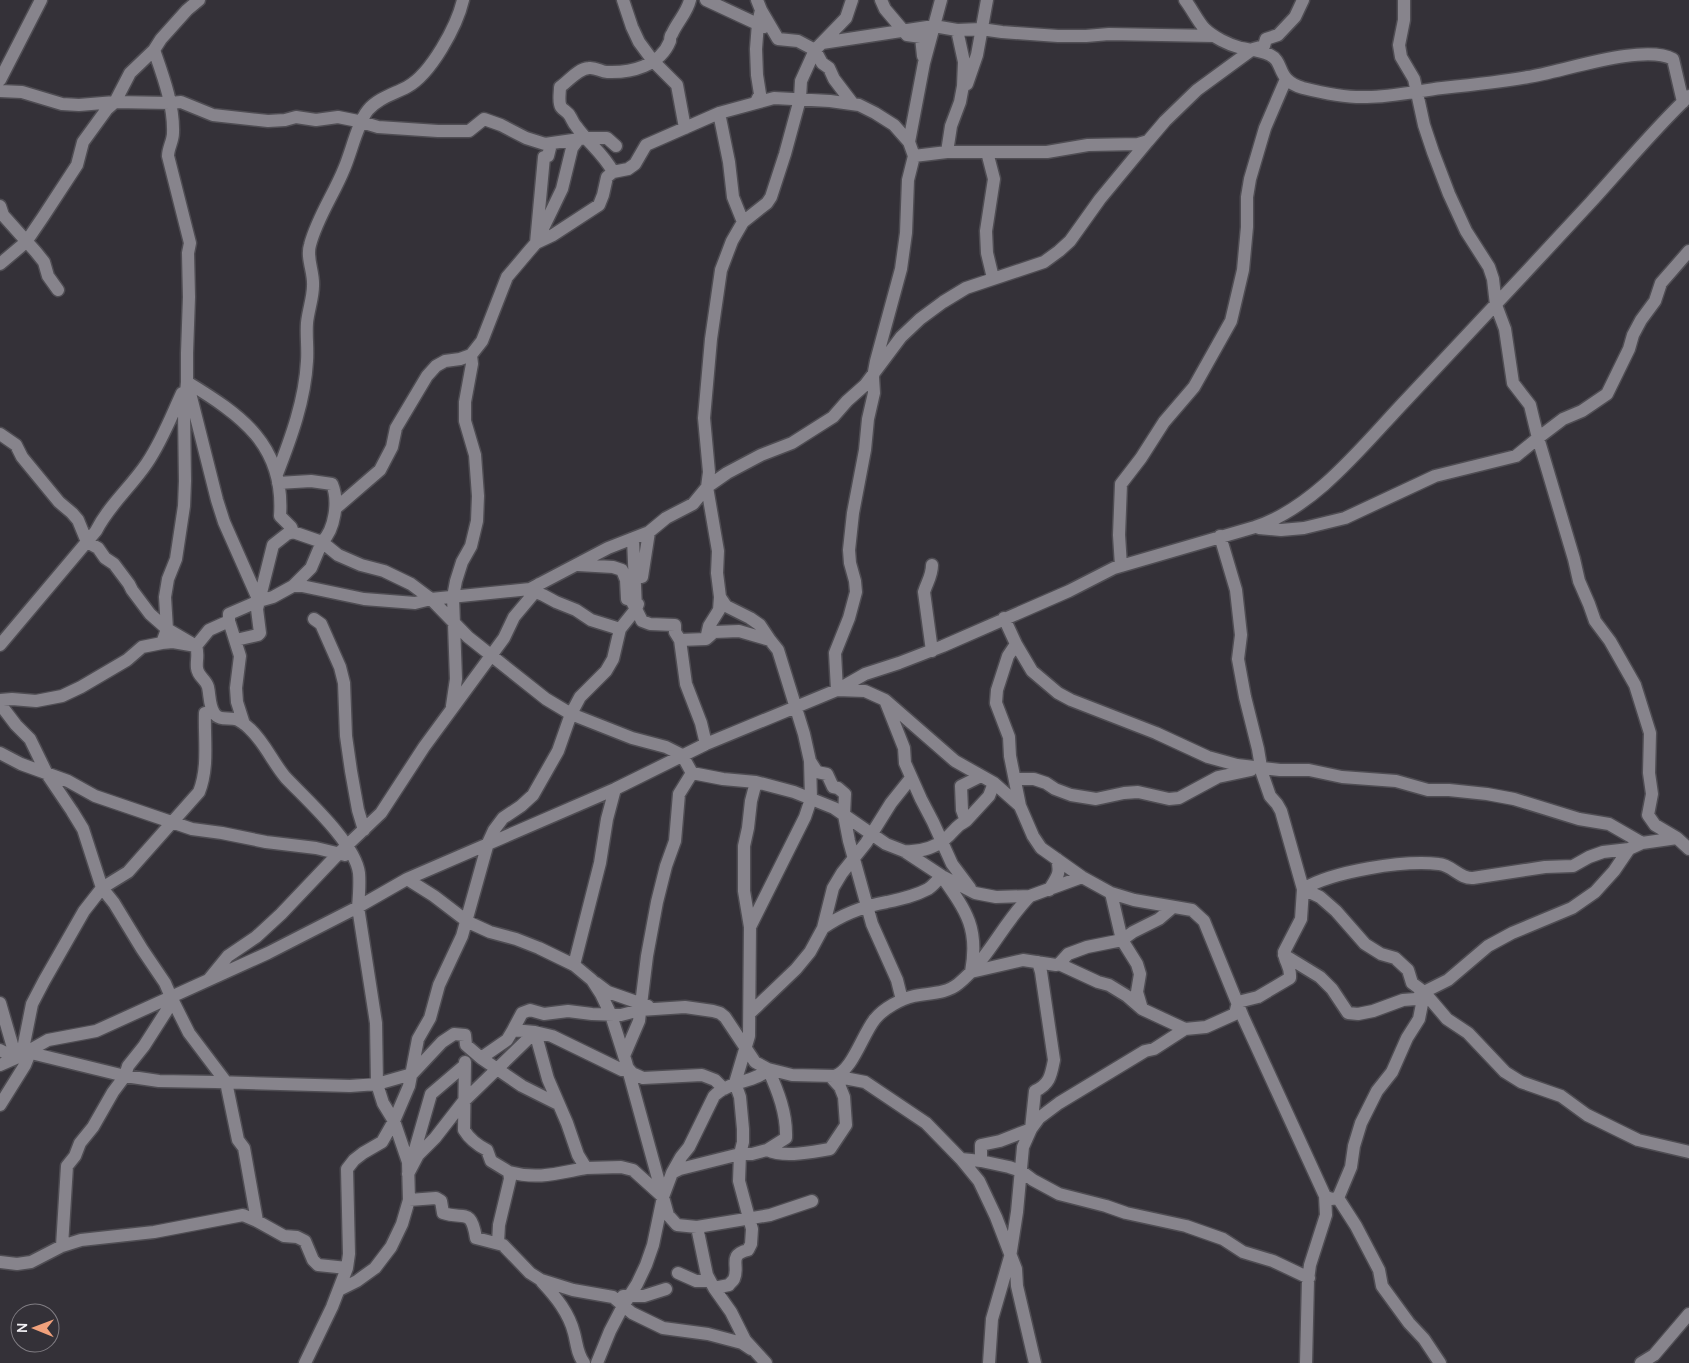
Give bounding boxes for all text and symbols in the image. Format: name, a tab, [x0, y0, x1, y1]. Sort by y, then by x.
north arrow	[10, 1303, 60, 1353]
text: N	[12, 1323, 31, 1333]

